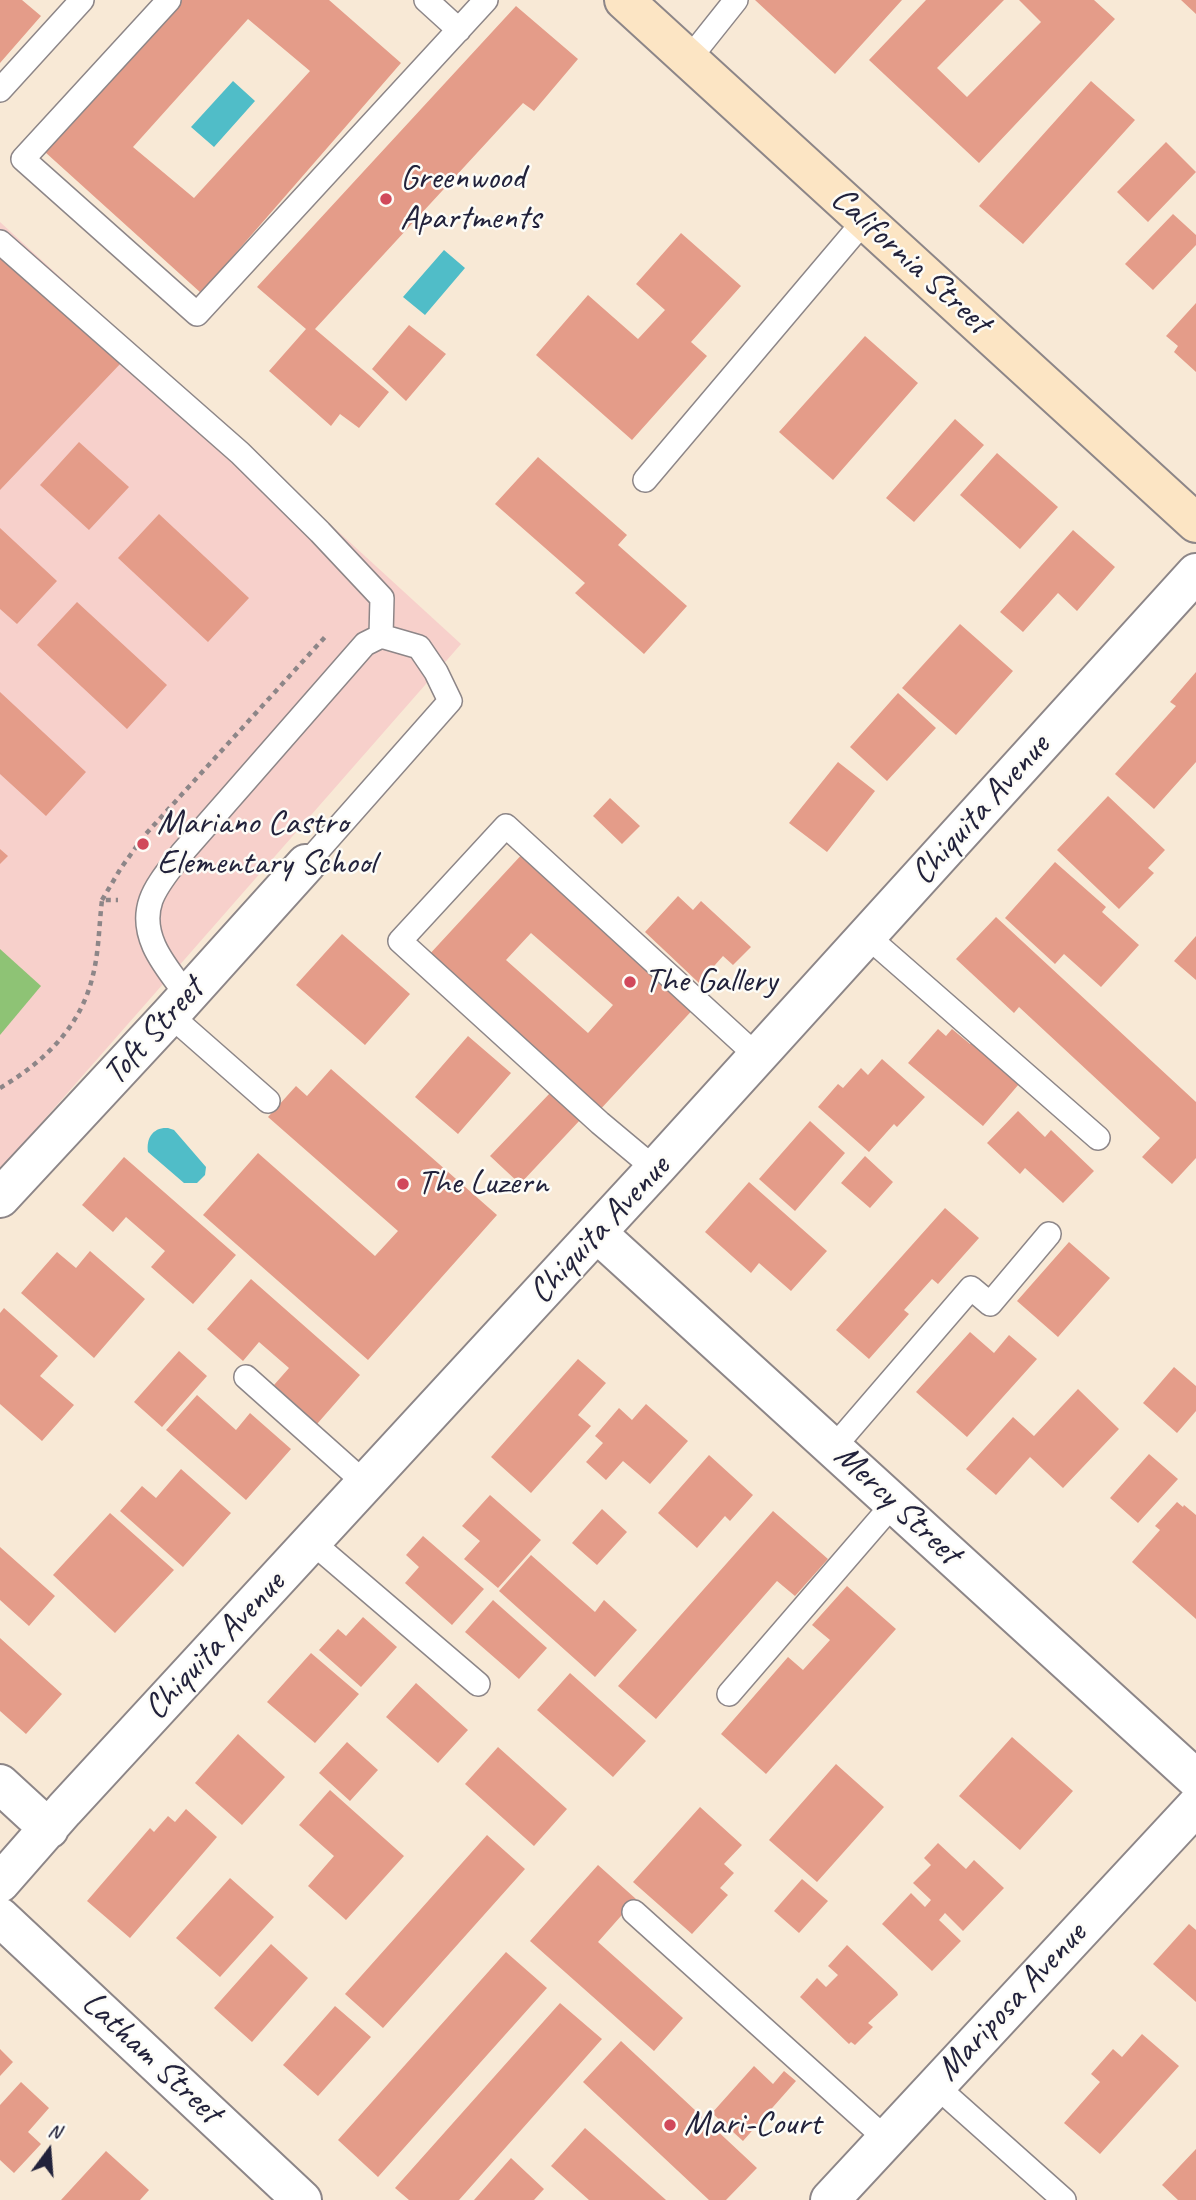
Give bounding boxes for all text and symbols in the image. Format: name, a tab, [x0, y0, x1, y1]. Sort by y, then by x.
place label: Greenwood Apartments	[400, 158, 541, 240]
street label: California Street	[821, 178, 999, 344]
marker: Greenwood Apartments	[378, 191, 394, 207]
street label: Chiquita Avenue	[903, 726, 1059, 894]
place label: Mariano Castro Elementary School	[157, 803, 376, 885]
marker: Mariano Castro Elementary School	[135, 836, 151, 852]
place label: The Gallery	[644, 961, 777, 1003]
street label: Toft Street	[95, 970, 213, 1094]
marker: The Gallery	[622, 974, 638, 990]
street label: Chiquita Avenue	[521, 1147, 679, 1313]
place label: The Luzern	[417, 1163, 548, 1205]
marker: The Luzern	[395, 1176, 411, 1192]
street label: Mercy Street	[825, 1436, 969, 1574]
street label: Chiquita Avenue	[136, 1563, 294, 1729]
street label: Mariposa Avenue	[928, 1914, 1096, 2090]
street label: Latham Street	[72, 1983, 230, 2133]
place label: Mari-Court	[684, 2104, 821, 2146]
north arrow	[14, 2116, 84, 2186]
marker: Mari-Court	[662, 2117, 678, 2133]
text: N	[46, 2118, 64, 2144]

